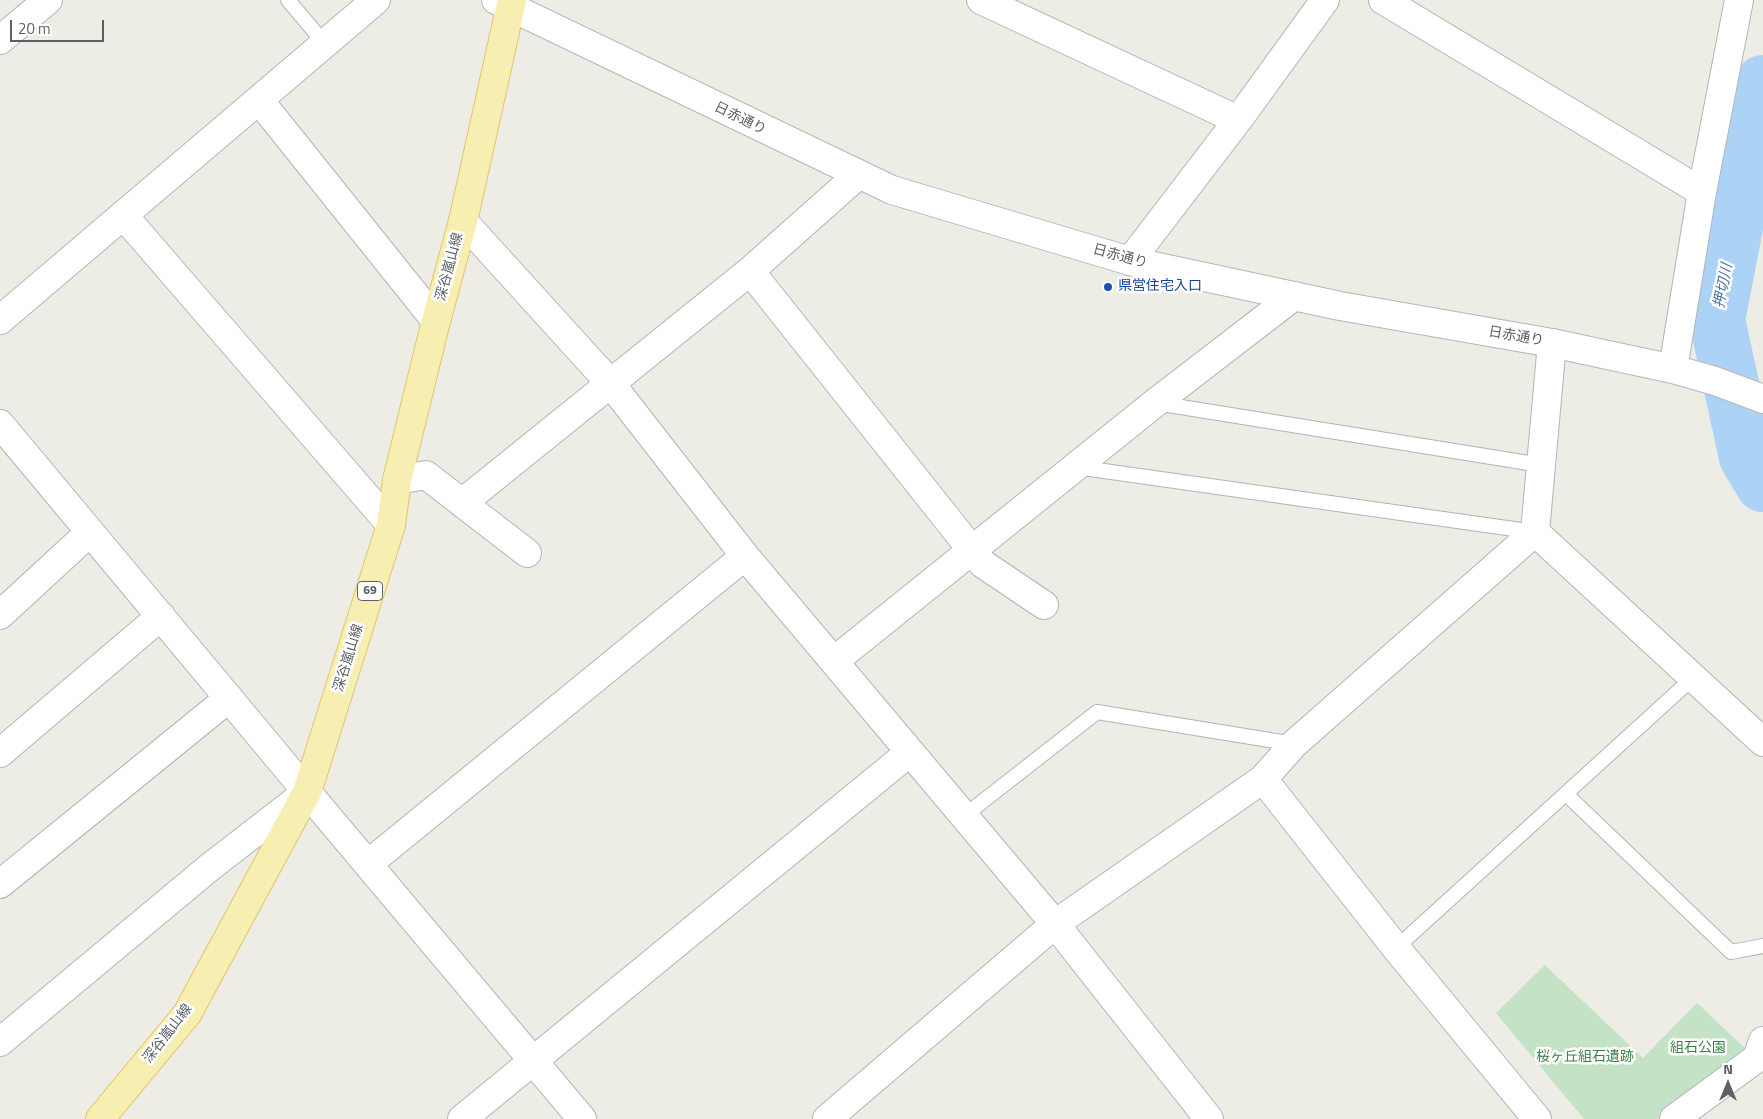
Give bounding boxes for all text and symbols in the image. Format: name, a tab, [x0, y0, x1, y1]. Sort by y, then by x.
scale bar	[12, 10, 106, 42]
text: 20 m	[18, 17, 51, 40]
street label: 日赤通り	[711, 99, 769, 139]
street label: 深谷嵐山線	[433, 231, 467, 303]
street label: 日赤通り	[1091, 242, 1149, 272]
water label: 押切川	[1711, 262, 1737, 310]
place label: 県営住宅入口	[1118, 279, 1202, 295]
marker: 県営住宅入口	[1102, 281, 1114, 293]
street label: 日赤通り	[1487, 324, 1545, 350]
road number: 69	[358, 582, 382, 600]
street label: 深谷嵐山線	[331, 622, 367, 694]
street label: 深谷嵐山線	[140, 1001, 196, 1067]
park label: 組石公園	[1670, 1041, 1726, 1057]
park label: 桜ヶ丘組石遺跡	[1536, 1050, 1634, 1066]
text: N	[1723, 1058, 1733, 1079]
north arrow	[1703, 1059, 1753, 1109]

